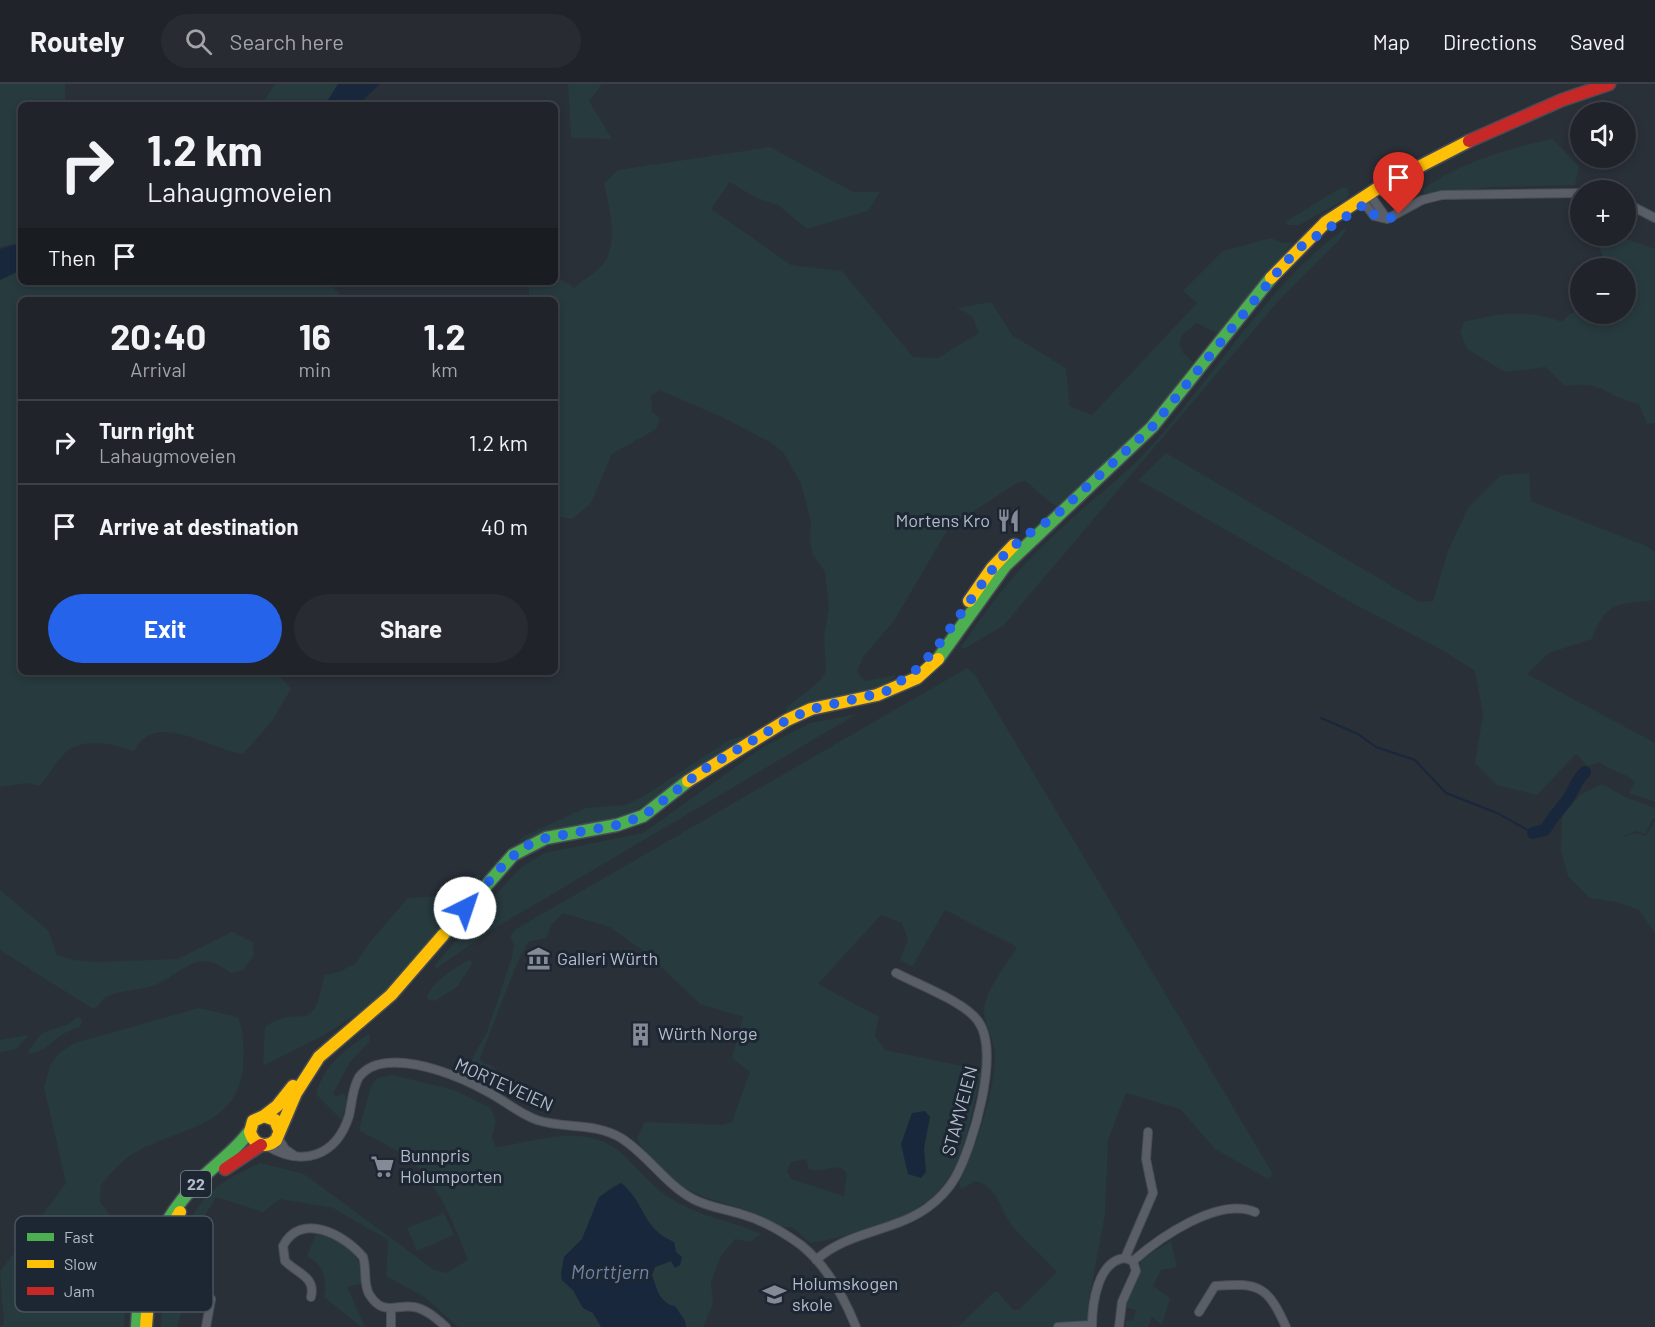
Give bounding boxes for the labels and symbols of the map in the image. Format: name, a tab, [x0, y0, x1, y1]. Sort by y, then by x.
pin	[1373, 152, 1424, 214]
restaurant icon: Mortens Kro	[995, 508, 1021, 534]
place label: Mortens Kro	[895, 509, 990, 531]
position arrow	[433, 876, 497, 940]
museum icon: Galleri Würth	[526, 946, 552, 972]
place label: Galleri Würth	[557, 947, 658, 969]
building icon: Würth Norge	[627, 1021, 653, 1047]
place label: Würth Norge	[658, 1022, 758, 1044]
street label: MORTEVEIEN	[452, 1053, 557, 1116]
street label: STAMVEIEN	[936, 1063, 982, 1158]
place label: Bunnpris Holumporten	[400, 1144, 502, 1187]
supermarket icon: Bunnpris Holumporten	[369, 1153, 395, 1179]
road number: 22	[181, 1171, 211, 1197]
legend	[15, 1216, 213, 1312]
text: Fast	[64, 1227, 94, 1246]
text: Slow	[64, 1254, 97, 1273]
water label: Morttjern	[571, 1259, 649, 1283]
place label: Holumskogen skole	[792, 1272, 898, 1315]
text: Jam	[64, 1281, 95, 1300]
school or university icon: Holumskogen skole	[761, 1281, 787, 1307]

